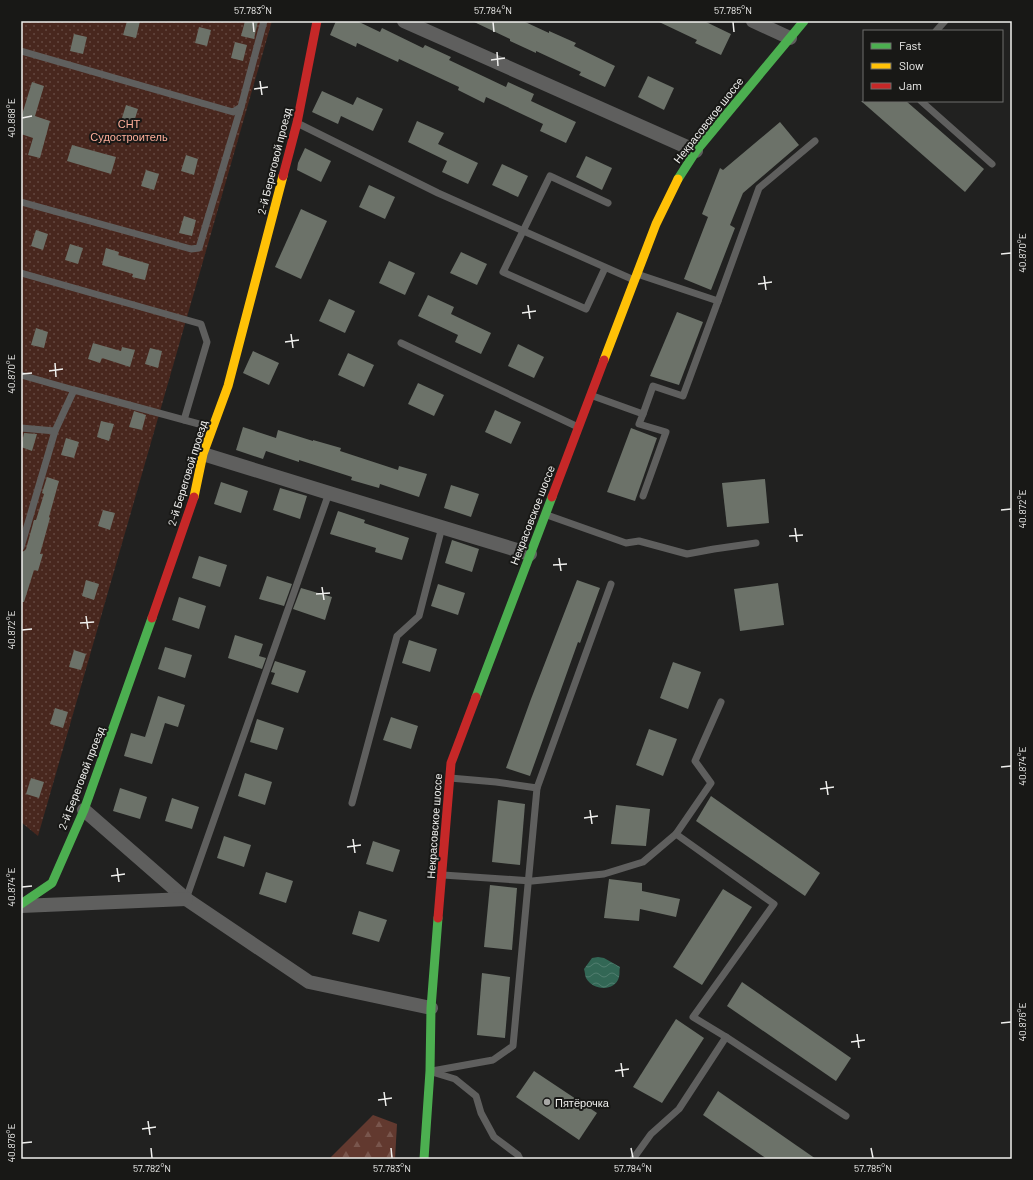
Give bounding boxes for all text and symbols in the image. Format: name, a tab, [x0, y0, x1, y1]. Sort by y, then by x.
text: 57.783°N	[234, 4, 272, 16]
text: 57.784°N	[474, 4, 512, 16]
text: 57.785°N	[714, 4, 752, 16]
legend	[863, 30, 1003, 102]
text: Fast	[899, 38, 922, 52]
text: Slow	[899, 58, 924, 72]
street label: Некрасовское шоссе	[670, 74, 746, 166]
text: Jam	[899, 78, 922, 92]
text: 40.868°E	[5, 98, 17, 138]
street label: 2-й Береговой проезд	[254, 106, 294, 216]
park label: СНТ Судостроитель	[90, 117, 168, 143]
text: 40.870°E	[1016, 233, 1028, 273]
text: 40.870°E	[5, 354, 17, 394]
street label: 2-й Береговой проезд	[165, 418, 209, 527]
street label: Некрасовское шоссе	[507, 463, 557, 567]
text: 40.872°E	[1016, 489, 1028, 529]
text: 40.872°E	[5, 610, 17, 650]
street label: 2-й Береговой проезд	[55, 724, 107, 831]
text: 40.874°E	[1016, 746, 1028, 786]
street label: Некрасовское шоссе	[424, 773, 444, 879]
text: 40.874°E	[5, 867, 17, 907]
text: 40.876°E	[1016, 1003, 1028, 1041]
place label: Пятёрочка	[555, 1096, 610, 1109]
marker: Пятёрочка	[542, 1097, 552, 1107]
text: 40.876°E	[5, 1124, 17, 1162]
text: 57.782°N	[133, 1162, 171, 1174]
text: 57.783°N	[373, 1162, 411, 1174]
text: 57.784°N	[614, 1162, 652, 1174]
text: 57.785°N	[854, 1162, 892, 1174]

